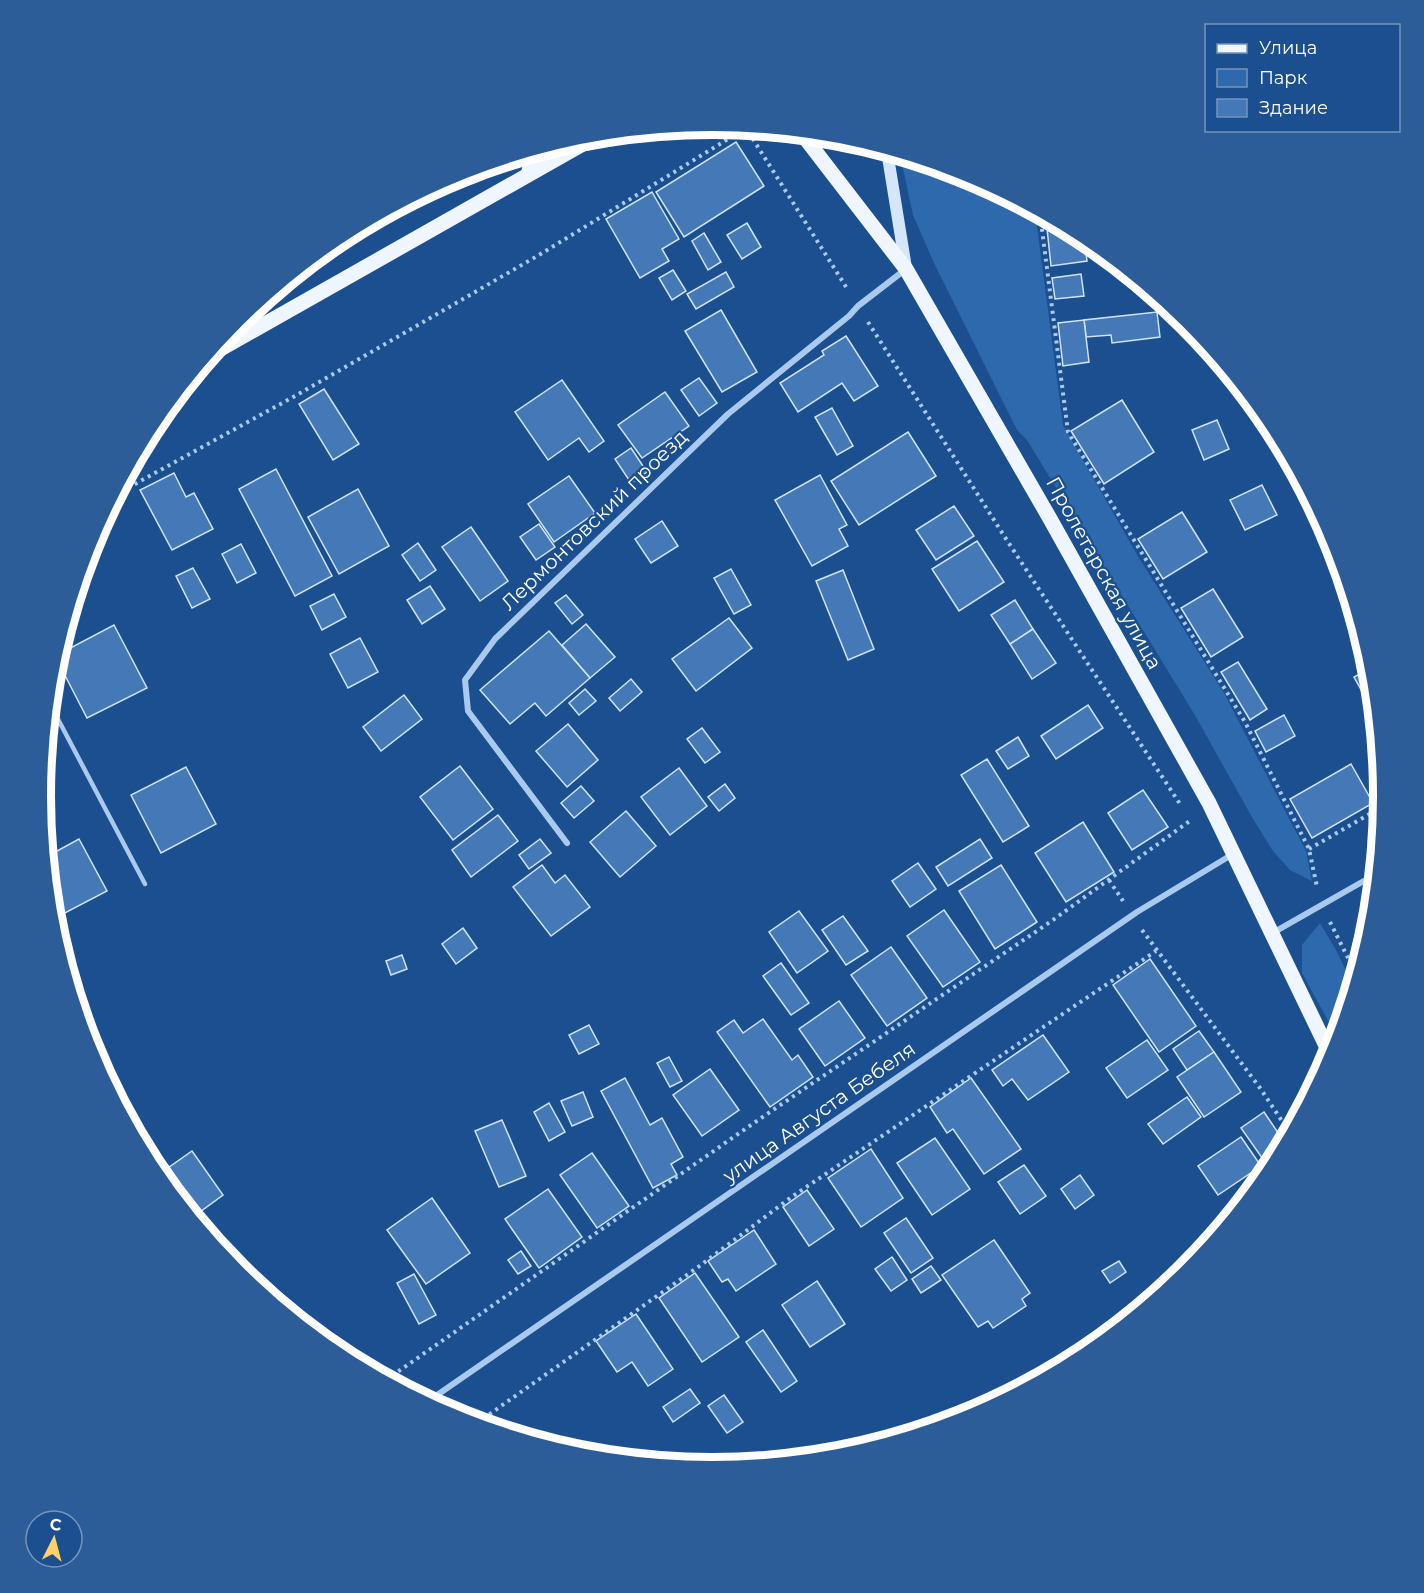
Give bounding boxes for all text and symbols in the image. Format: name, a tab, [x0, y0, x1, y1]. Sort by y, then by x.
legend	[1205, 24, 1400, 132]
text: Улица	[1259, 37, 1317, 59]
text: Парк	[1259, 67, 1308, 89]
text: Здание	[1259, 97, 1328, 119]
street label: Лермонтовский проезд	[496, 425, 692, 615]
street label: Пролетарская улица	[1041, 473, 1167, 673]
street label: улица Августа Бебеля	[717, 1036, 920, 1188]
north arrow	[24, 1509, 84, 1569]
text: С	[49, 1515, 63, 1535]

